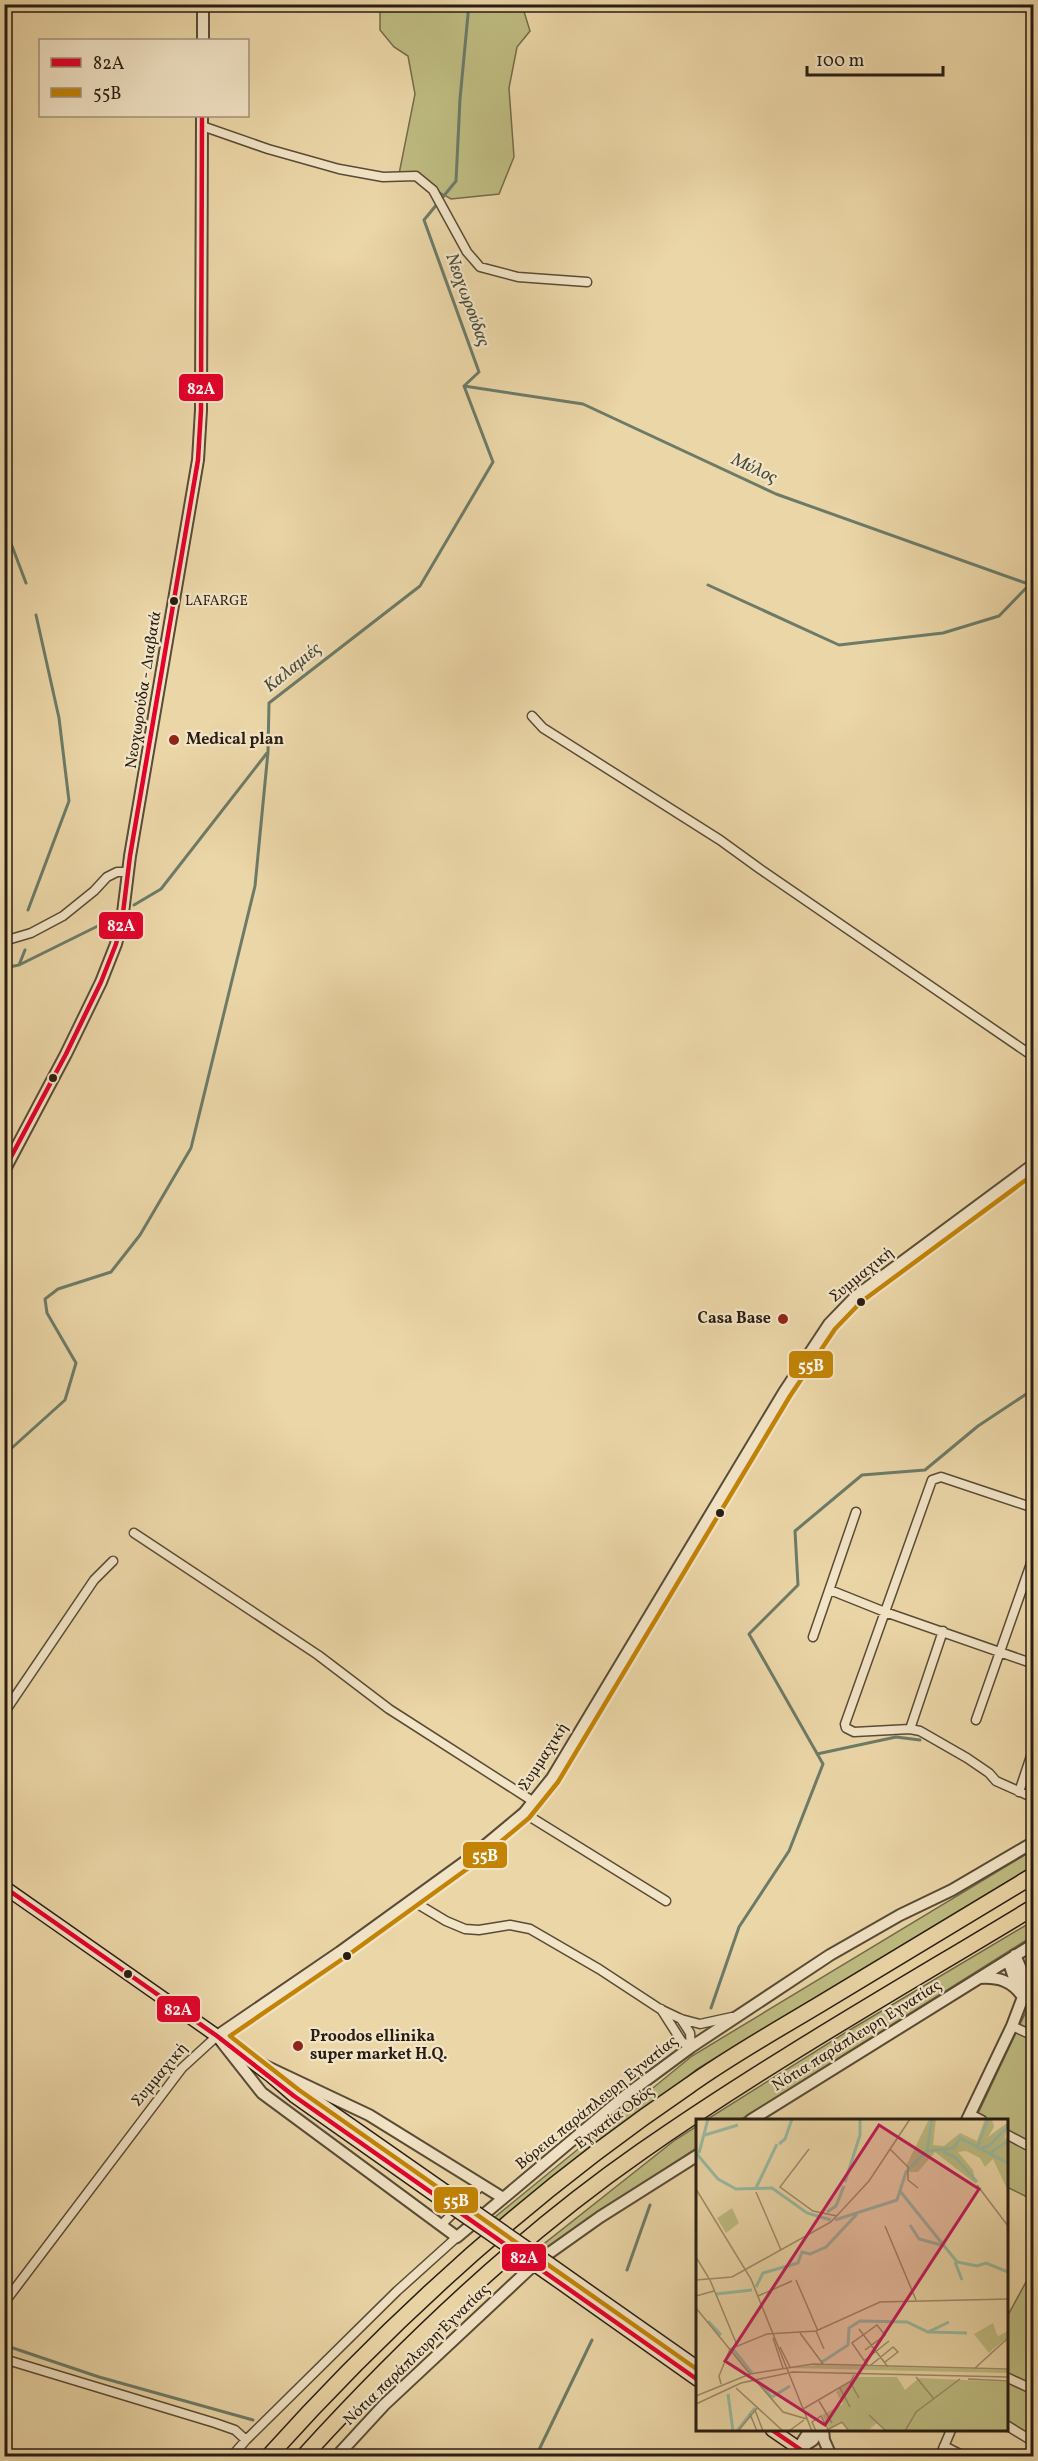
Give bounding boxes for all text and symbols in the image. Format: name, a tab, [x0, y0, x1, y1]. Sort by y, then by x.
legend	[39, 39, 249, 117]
scale bar	[807, 39, 944, 77]
text: 100 m	[816, 49, 865, 74]
text: 82Α	[93, 52, 125, 77]
text: 55Β	[93, 82, 122, 107]
water label: Νεοχωρούδας	[439, 250, 496, 351]
line badge: 82Α	[178, 373, 224, 402]
text: 82Α	[187, 379, 216, 401]
water label: Μύλος	[726, 447, 782, 491]
place label: LAFARGE	[185, 592, 248, 611]
marker: LAFARGE	[168, 595, 180, 607]
street label: Νεοχωρούδα - Διαβατά	[121, 609, 167, 770]
water label: Καλαμιές	[259, 636, 328, 699]
place label: Medical plan	[186, 729, 285, 751]
marker: Medical plan	[167, 733, 181, 747]
line badge: 82Α	[98, 911, 144, 940]
text: 82Α	[107, 916, 136, 938]
unlabelled marker	[47, 1072, 59, 1084]
street label: Συμμαχική	[825, 1242, 899, 1308]
unlabelled marker	[855, 1296, 867, 1308]
place label: Casa Base	[698, 1308, 771, 1330]
marker: Casa Base	[776, 1312, 790, 1326]
line badge: 55Β	[788, 1350, 834, 1379]
text: 55Β	[798, 1356, 824, 1378]
unlabelled marker	[714, 1507, 726, 1519]
street label: Συμμαχική	[514, 1719, 574, 1795]
line badge: 55Β	[462, 1841, 508, 1869]
text: 55Β	[472, 1846, 498, 1868]
unlabelled marker	[341, 1950, 353, 1962]
unlabelled marker	[122, 1968, 134, 1980]
street label: Νότια παράπλευρη Εγνατίας	[768, 1975, 946, 2097]
line badge: 82Α	[156, 1995, 201, 2023]
text: 82Α	[164, 2000, 193, 2022]
place label: Proodos ellinika super market H.Q.	[310, 2026, 448, 2066]
street label: Βόρεια παράπλευρη Εγνατίας	[511, 2031, 683, 2175]
street label: Συμμαχική	[127, 2038, 193, 2112]
marker: Proodos ellinika super market H.Q.	[291, 2039, 305, 2053]
street label: Εγνατία Οδός	[571, 2081, 659, 2155]
inset map	[696, 2119, 1008, 2431]
line badge: 55Β	[433, 2186, 479, 2214]
text: 55Β	[443, 2191, 469, 2213]
line badge: 82Α	[501, 2243, 547, 2272]
text: 82Α	[510, 2248, 539, 2270]
street label: Νότια παράπλευρη Εγνατίας	[339, 2279, 495, 2431]

